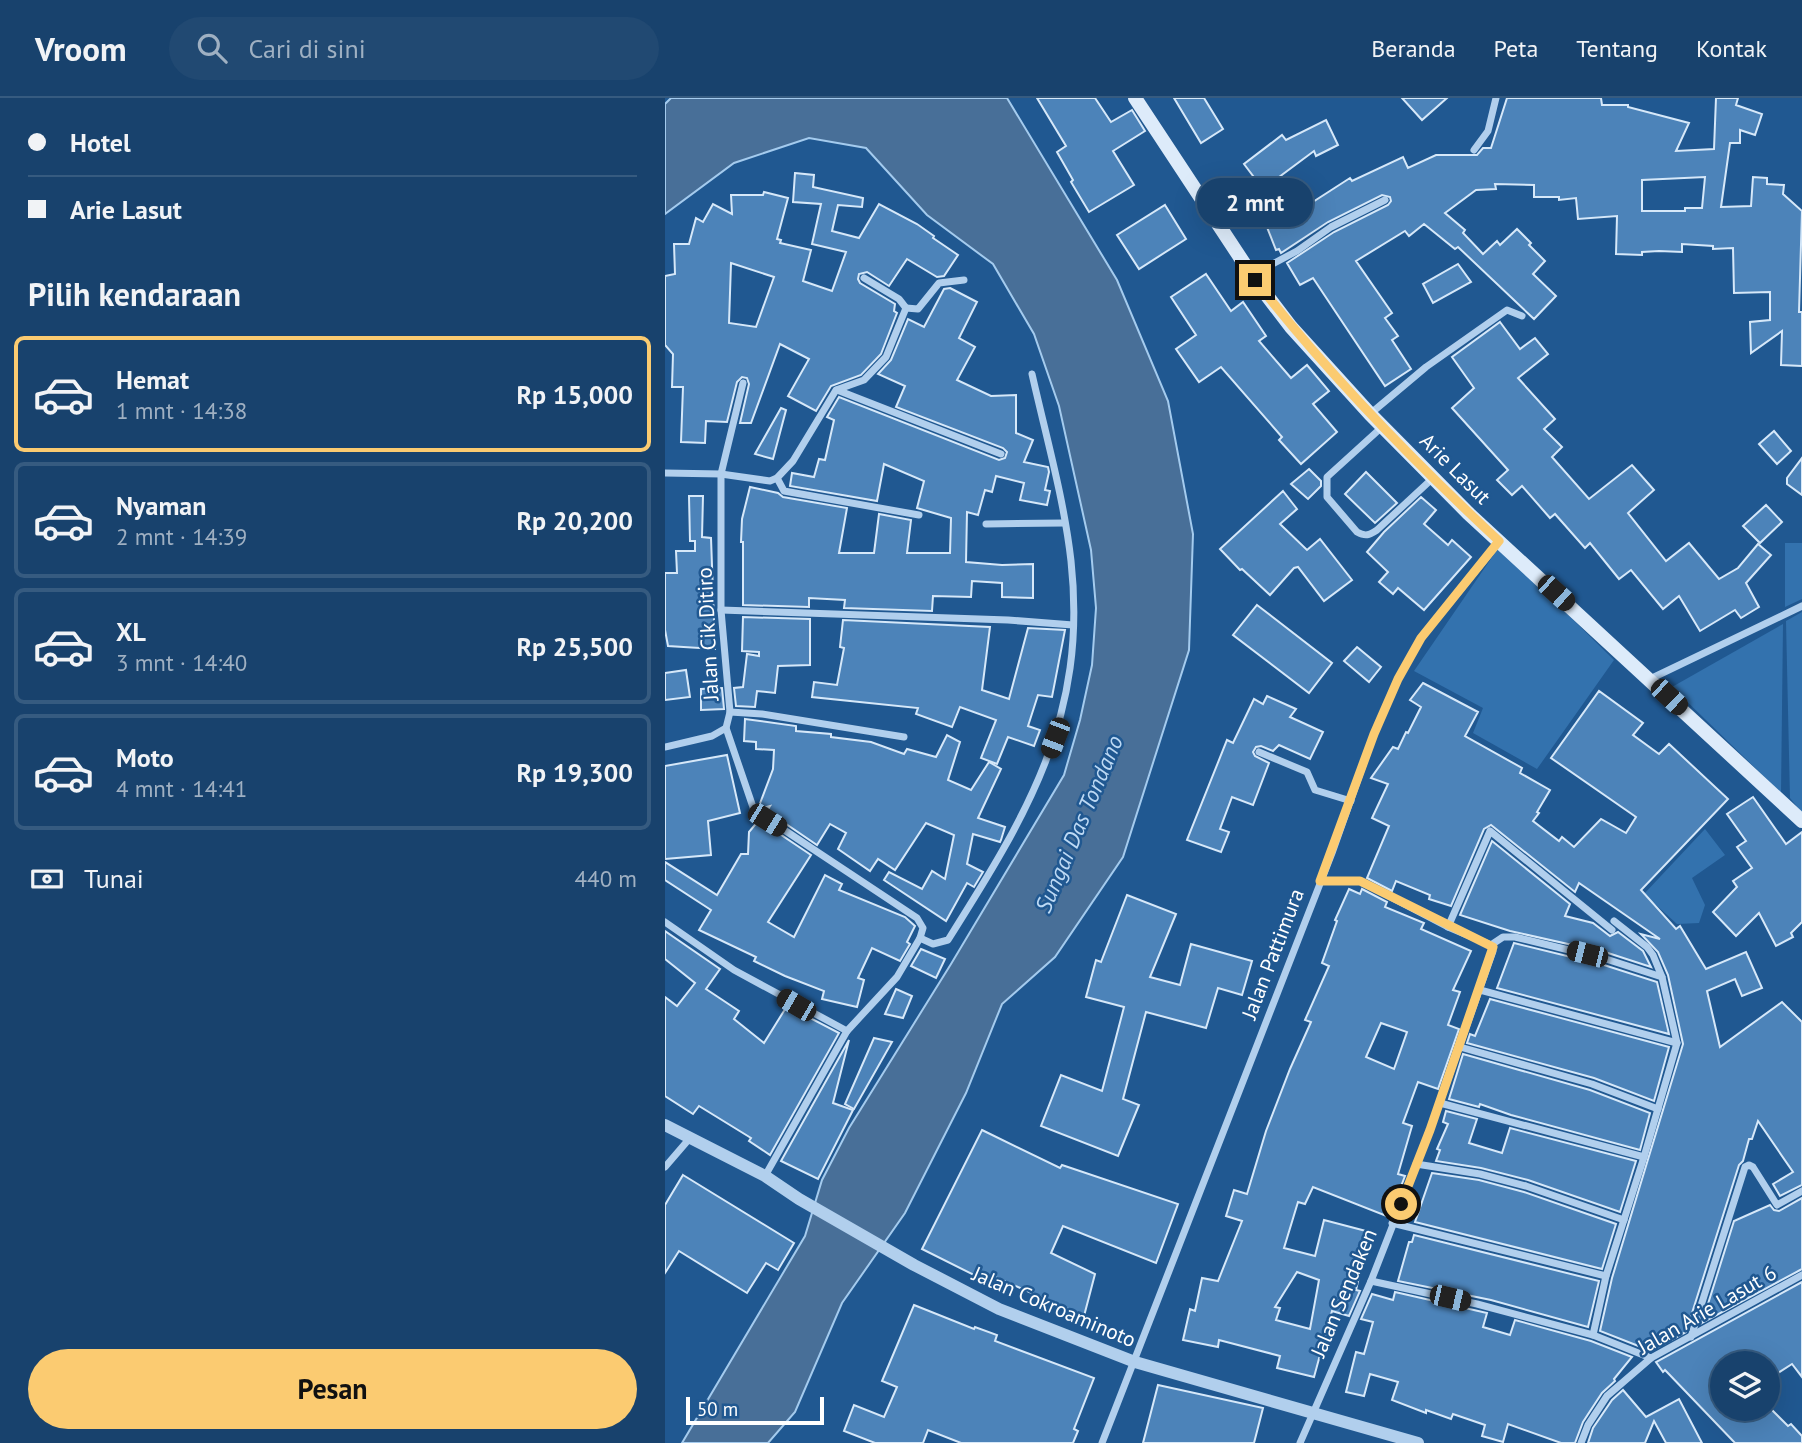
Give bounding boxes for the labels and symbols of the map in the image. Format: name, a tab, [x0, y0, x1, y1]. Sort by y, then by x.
callout: 2 mnt	[1197, 178, 1313, 228]
route end	[1239, 264, 1271, 296]
street label: Arie Lasut	[1414, 427, 1497, 510]
street label: Jalan Cik Ditiro	[691, 567, 725, 702]
car	[1534, 571, 1579, 615]
car	[1647, 675, 1692, 719]
car	[1038, 715, 1073, 761]
water label: Sungai Das Tondano	[1028, 731, 1129, 917]
car	[744, 800, 791, 840]
street label: Jalan Pattimura	[1235, 885, 1310, 1024]
car	[1565, 939, 1610, 969]
car	[773, 985, 820, 1025]
route start	[1385, 1188, 1417, 1220]
street label: Jalan Sendaken	[1304, 1224, 1383, 1362]
street label: Jalan Arie Lasut 6	[1632, 1259, 1781, 1361]
street label: Jalan Cokroaminoto	[967, 1260, 1140, 1353]
car	[1428, 1283, 1473, 1313]
scale bar	[686, 1394, 824, 1426]

